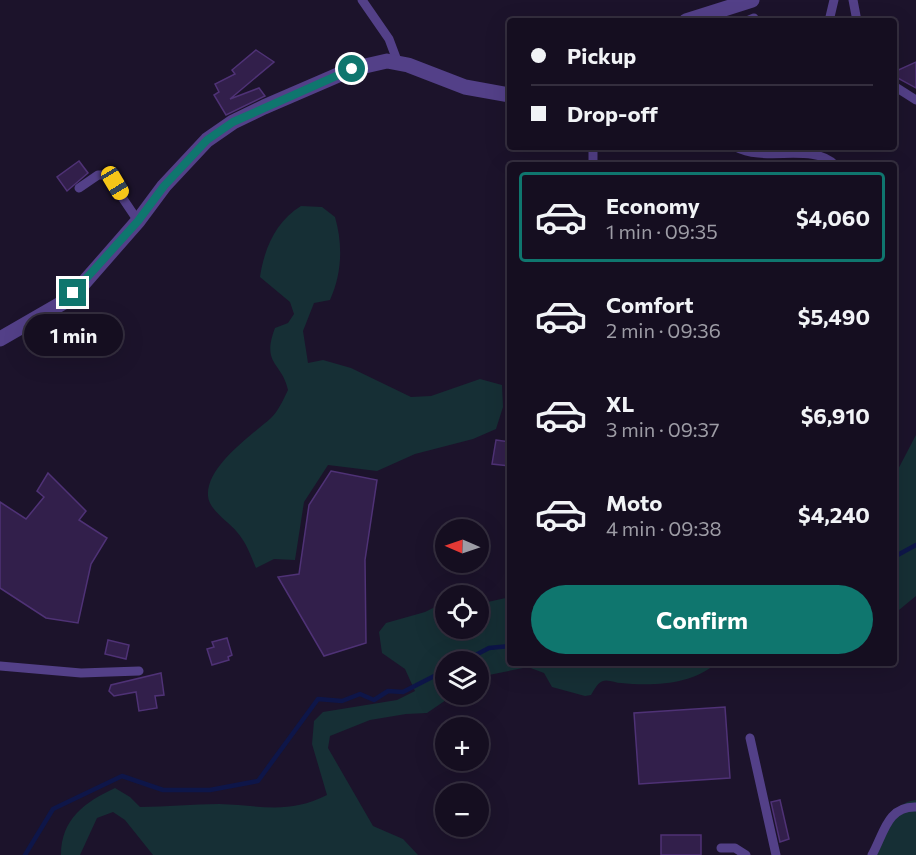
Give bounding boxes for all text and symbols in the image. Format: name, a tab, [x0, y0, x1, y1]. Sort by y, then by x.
text: Pickup	[567, 42, 636, 69]
route start	[338, 55, 365, 82]
text: Drop-off	[567, 100, 658, 127]
car	[98, 163, 132, 203]
icon: car	[534, 190, 588, 244]
text: Economy	[606, 192, 700, 219]
text: $4,060	[796, 204, 870, 231]
text: 1 min · 09:35	[606, 219, 718, 243]
route end	[59, 279, 86, 306]
icon: car	[534, 289, 588, 343]
text: Comfort	[606, 291, 694, 318]
text: $5,490	[798, 303, 870, 330]
callout: 1 min	[23, 314, 122, 356]
text: 2 min · 09:36	[606, 318, 721, 342]
text: 1 min	[50, 323, 97, 347]
icon: car	[534, 388, 588, 442]
text: XL	[606, 390, 634, 417]
text: $6,910	[801, 402, 870, 429]
text: 3 min · 09:37	[606, 417, 719, 441]
icon: car	[534, 487, 588, 541]
text: Moto	[606, 489, 662, 516]
text: $4,240	[798, 501, 870, 528]
text: 4 min · 09:38	[606, 516, 722, 540]
north arrow	[435, 519, 489, 573]
map controls	[435, 519, 489, 837]
button: locate	[435, 585, 489, 639]
button: Confirm	[531, 585, 873, 654]
button: layers	[435, 651, 489, 705]
button: +	[435, 717, 489, 771]
button: −	[435, 783, 489, 837]

